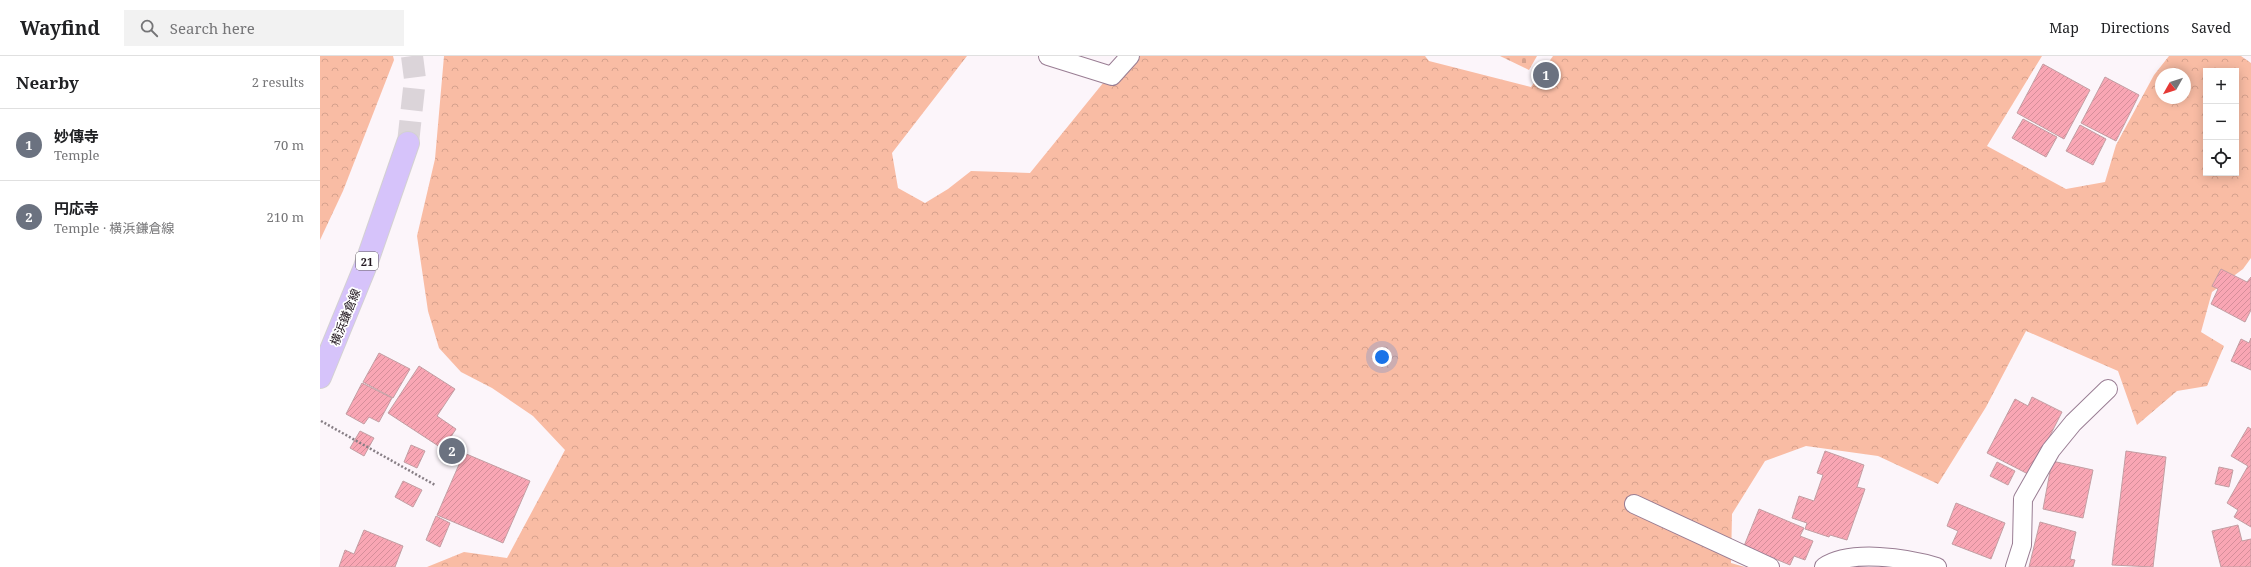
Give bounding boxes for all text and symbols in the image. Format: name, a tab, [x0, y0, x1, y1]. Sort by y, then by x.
search box	[124, 10, 404, 46]
text: Wayfind	[20, 15, 100, 41]
icon: search	[138, 17, 160, 39]
text: Search here	[170, 18, 255, 38]
text: Map	[2049, 18, 2079, 37]
text: Directions	[2101, 18, 2169, 37]
text: Saved	[2191, 18, 2231, 37]
pin: 1	[1533, 60, 1559, 90]
north arrow	[2155, 68, 2191, 104]
map controls	[2203, 68, 2239, 176]
button: +	[2203, 68, 2239, 104]
text: Nearby	[16, 71, 79, 94]
text: 2 results	[252, 73, 304, 91]
button: −	[2203, 104, 2239, 140]
text: 妙傳寺	[54, 126, 99, 146]
text: 1	[25, 136, 33, 154]
text: 70 m	[274, 136, 304, 154]
button: locate	[2203, 140, 2239, 176]
text: Temple	[54, 146, 100, 164]
text: 円応寺	[54, 198, 99, 218]
text: 2	[25, 208, 33, 226]
text: 210 m	[267, 208, 304, 226]
text: Temple · 横浜鎌倉線	[54, 219, 175, 237]
road number: 21	[356, 252, 378, 270]
street label: 横浜鎌倉線	[326, 286, 364, 348]
your location	[1372, 347, 1392, 367]
pin: 2	[439, 436, 465, 466]

